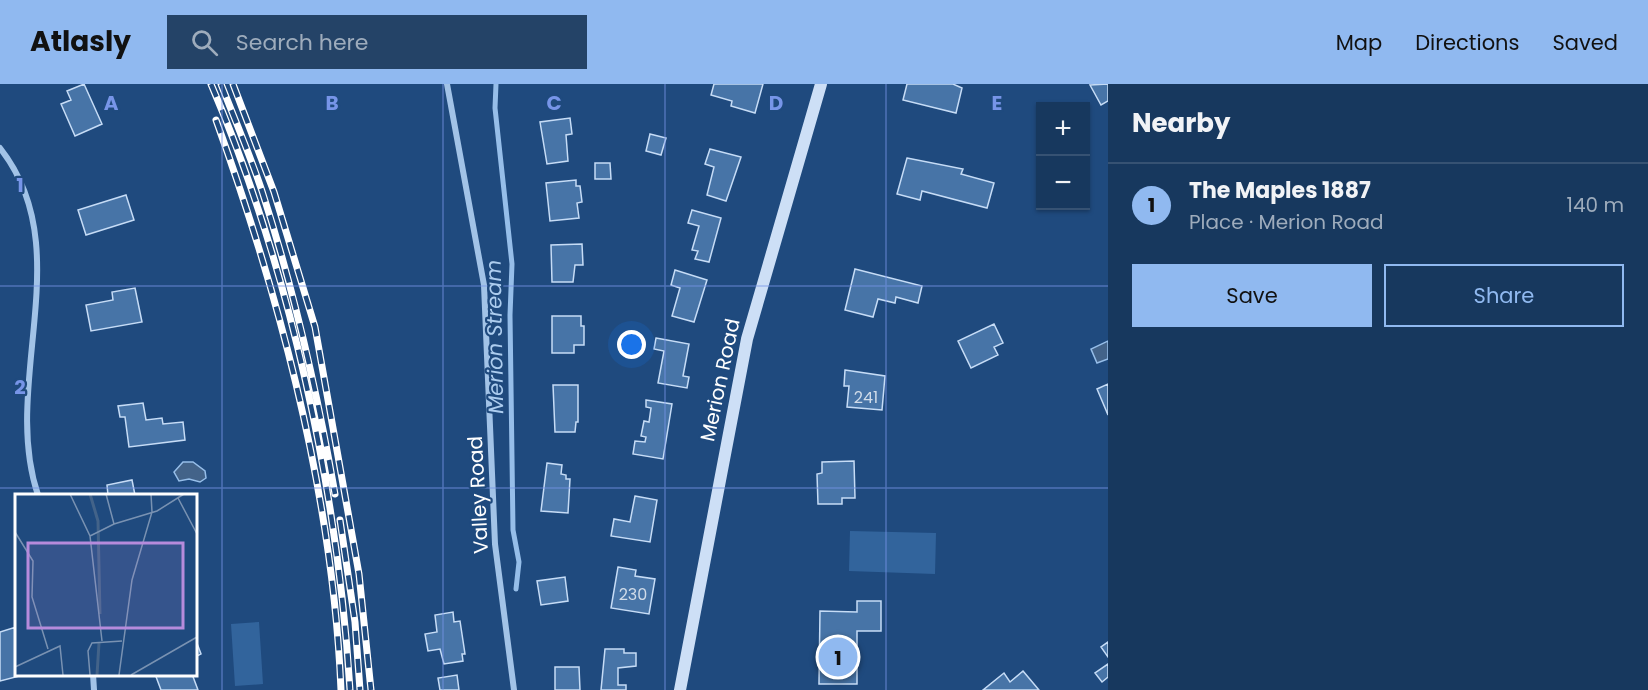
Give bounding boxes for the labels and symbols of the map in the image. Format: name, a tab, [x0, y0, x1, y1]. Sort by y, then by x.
text: A	[104, 89, 119, 117]
text: B	[325, 89, 339, 117]
text: C	[546, 89, 562, 117]
text: D	[769, 89, 783, 117]
text: E	[992, 89, 1002, 117]
text: 1	[16, 171, 24, 199]
water label: Merion Stream	[479, 260, 510, 414]
street label: Merion Road	[693, 316, 747, 444]
your location	[617, 330, 646, 359]
text: 2	[14, 373, 26, 401]
house number: 241	[854, 386, 878, 409]
street label: Valley Road	[461, 435, 495, 555]
inset map	[15, 494, 196, 675]
house number: 230	[619, 583, 647, 606]
pin: 1	[818, 634, 858, 680]

